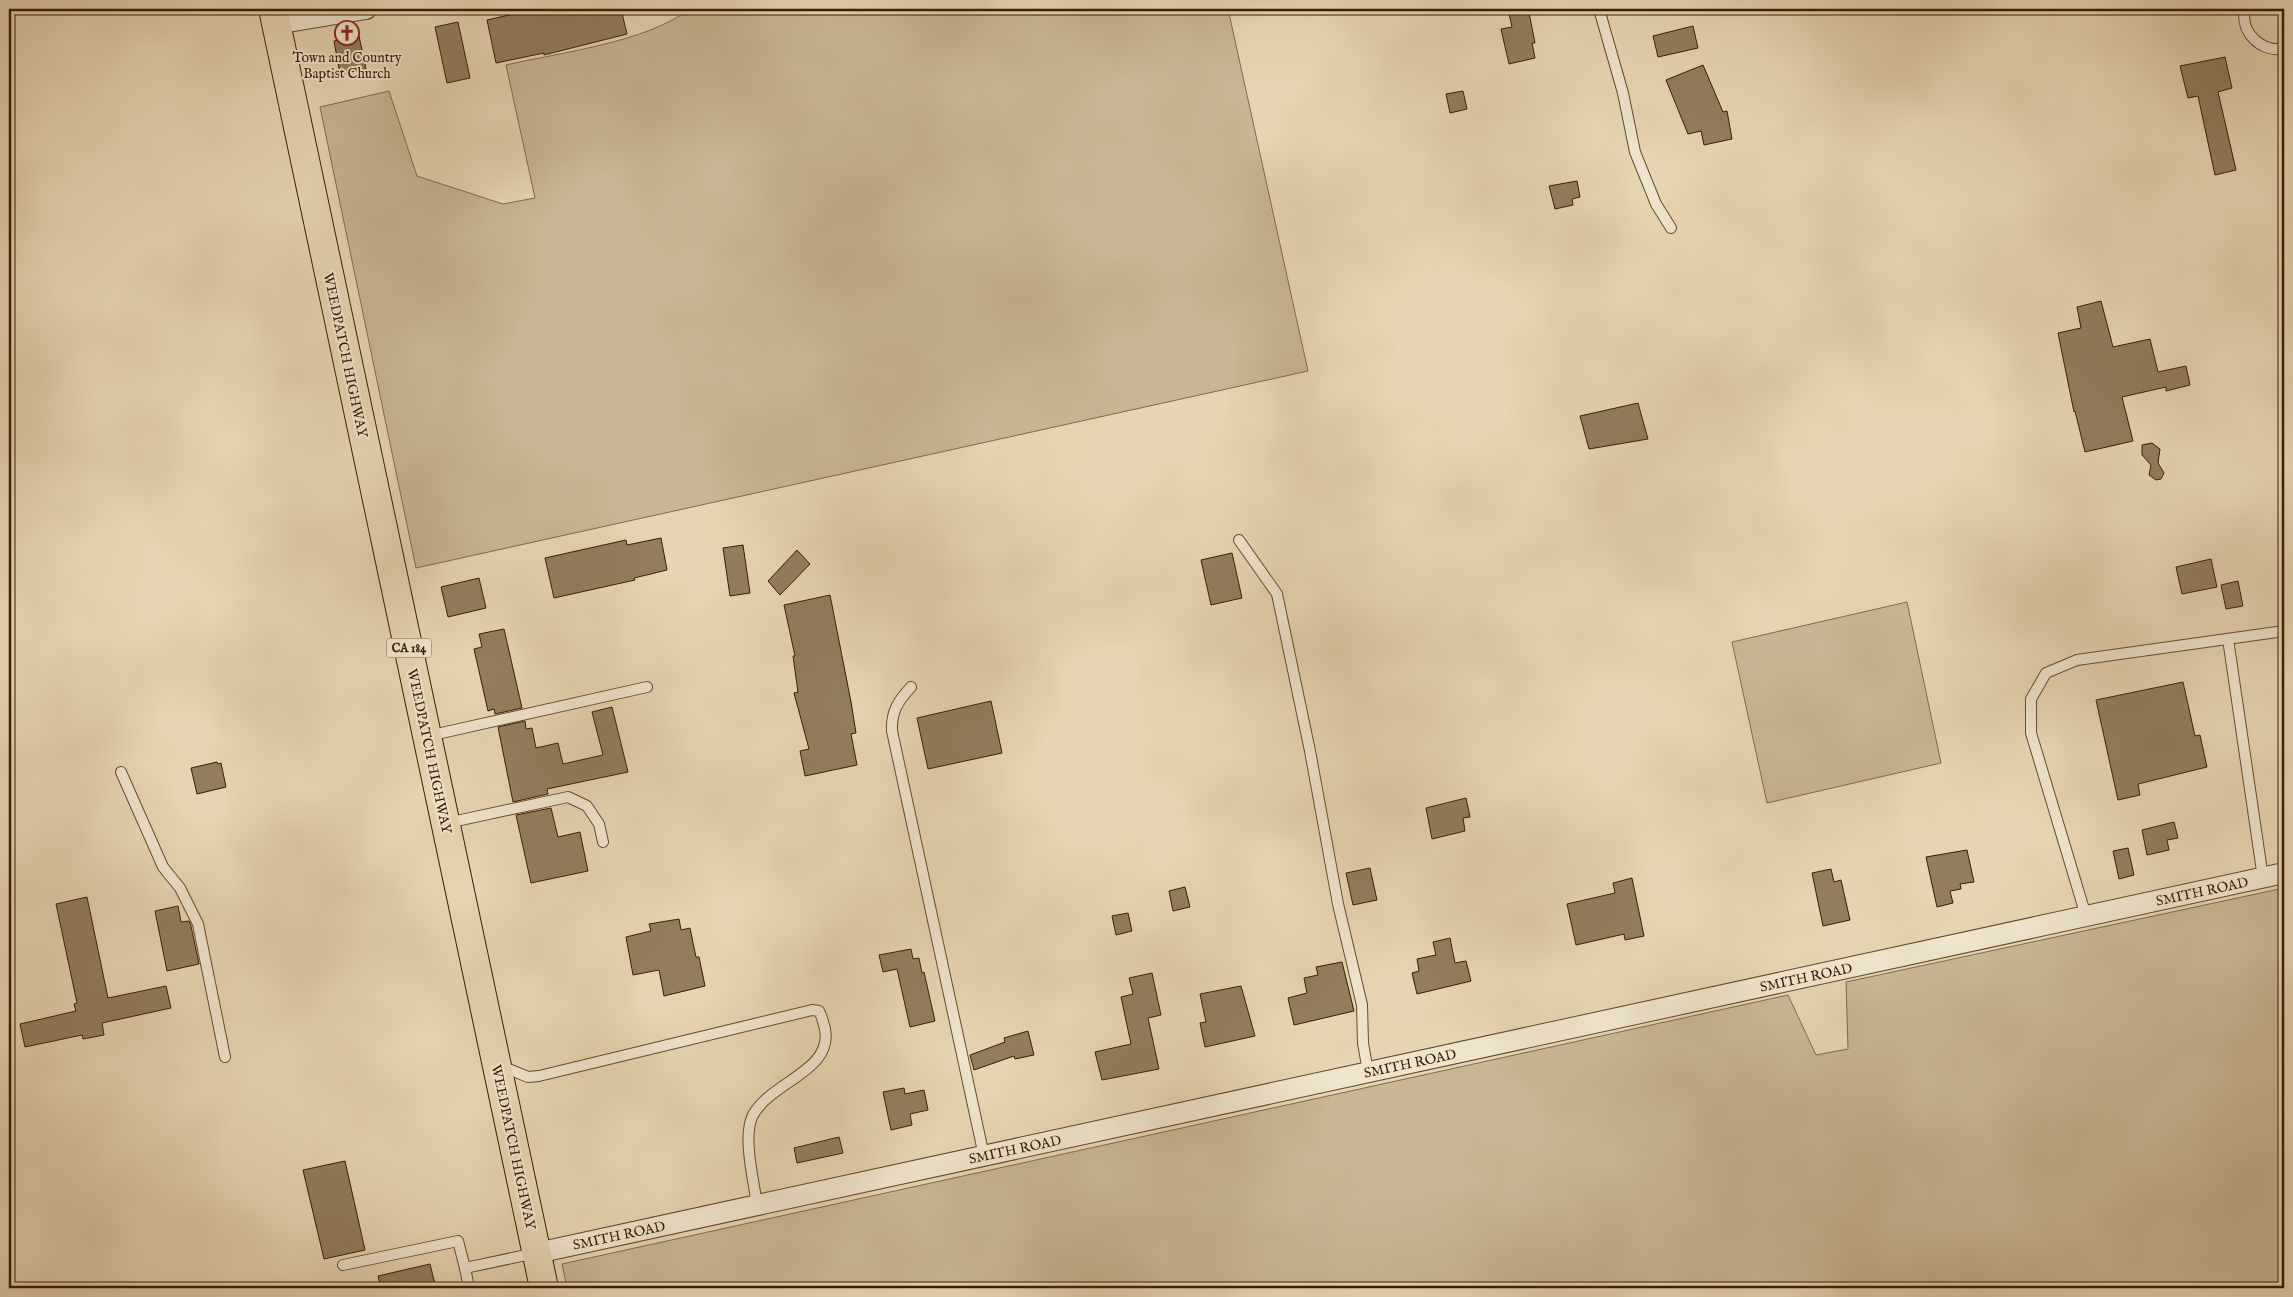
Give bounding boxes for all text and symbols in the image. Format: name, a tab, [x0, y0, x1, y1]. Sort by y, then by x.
church icon: Town and Country Baptist Church	[334, 20, 360, 46]
place label: Town and Country Baptist Church	[292, 49, 402, 83]
street label: WEEDPATCH HIGHWAY	[319, 271, 372, 441]
road number: CA 184	[386, 638, 432, 658]
street label: WEEDPATCH HIGHWAY	[403, 667, 456, 837]
street label: SMITH ROAD	[2154, 873, 2250, 911]
street label: SMITH ROAD	[1758, 959, 1854, 997]
street label: SMITH ROAD	[1362, 1045, 1458, 1083]
street label: WEEDPATCH HIGHWAY	[487, 1063, 540, 1233]
street label: SMITH ROAD	[967, 1131, 1063, 1169]
street label: SMITH ROAD	[571, 1217, 667, 1255]

